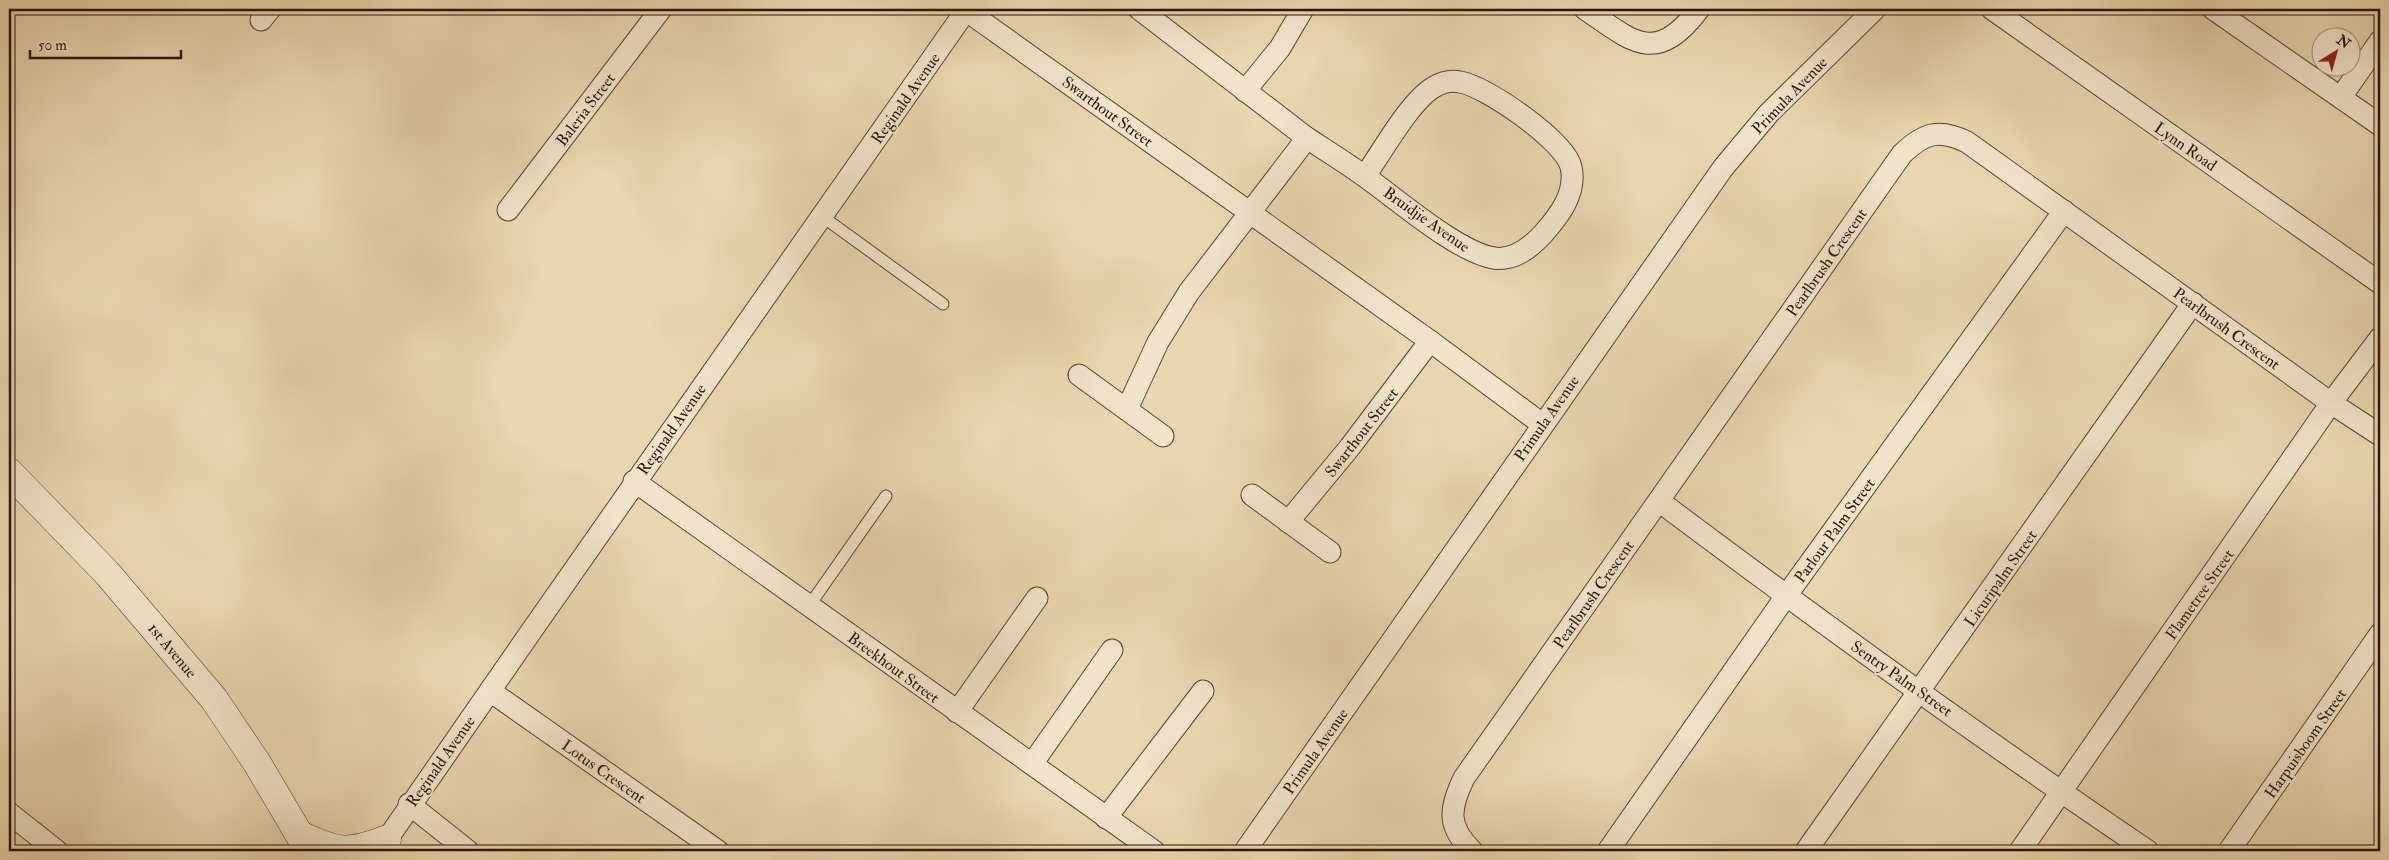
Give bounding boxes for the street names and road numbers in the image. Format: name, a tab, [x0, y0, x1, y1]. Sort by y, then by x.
street label: Reginald Avenue	[867, 49, 945, 148]
street label: Primula Avenue	[1748, 52, 1832, 139]
street label: Baleria Street	[552, 69, 620, 150]
street label: Swarthout Street	[1058, 72, 1157, 152]
street label: Lynn Road	[2150, 118, 2221, 176]
street label: Bruidjie Avenue	[1379, 183, 1474, 257]
street label: Pearlbrush Crescent	[1782, 205, 1872, 321]
street label: Pearlbrush Crescent	[2169, 283, 2284, 374]
street label: Primula Avenue	[1510, 371, 1584, 465]
street label: Reginald Avenue	[633, 380, 711, 479]
street label: Swarthout Street	[1321, 384, 1403, 481]
street label: Parlour Palm Street	[1790, 474, 1880, 587]
street label: Licuripalm Street	[1960, 526, 2042, 631]
street label: Pearlbrush Crescent	[1549, 537, 1639, 653]
street label: Flametree Street	[2161, 545, 2238, 644]
street label: 1st Avenue	[143, 619, 201, 683]
street label: Breekhout Street	[844, 628, 943, 708]
street label: Sentry Palm Street	[1847, 636, 1956, 721]
street label: Harpuisboom Street	[2261, 685, 2352, 803]
street label: Primula Avenue	[1279, 704, 1353, 798]
street label: Reginald Avenue	[402, 712, 480, 811]
street label: Lotus Crescent	[558, 736, 649, 808]

